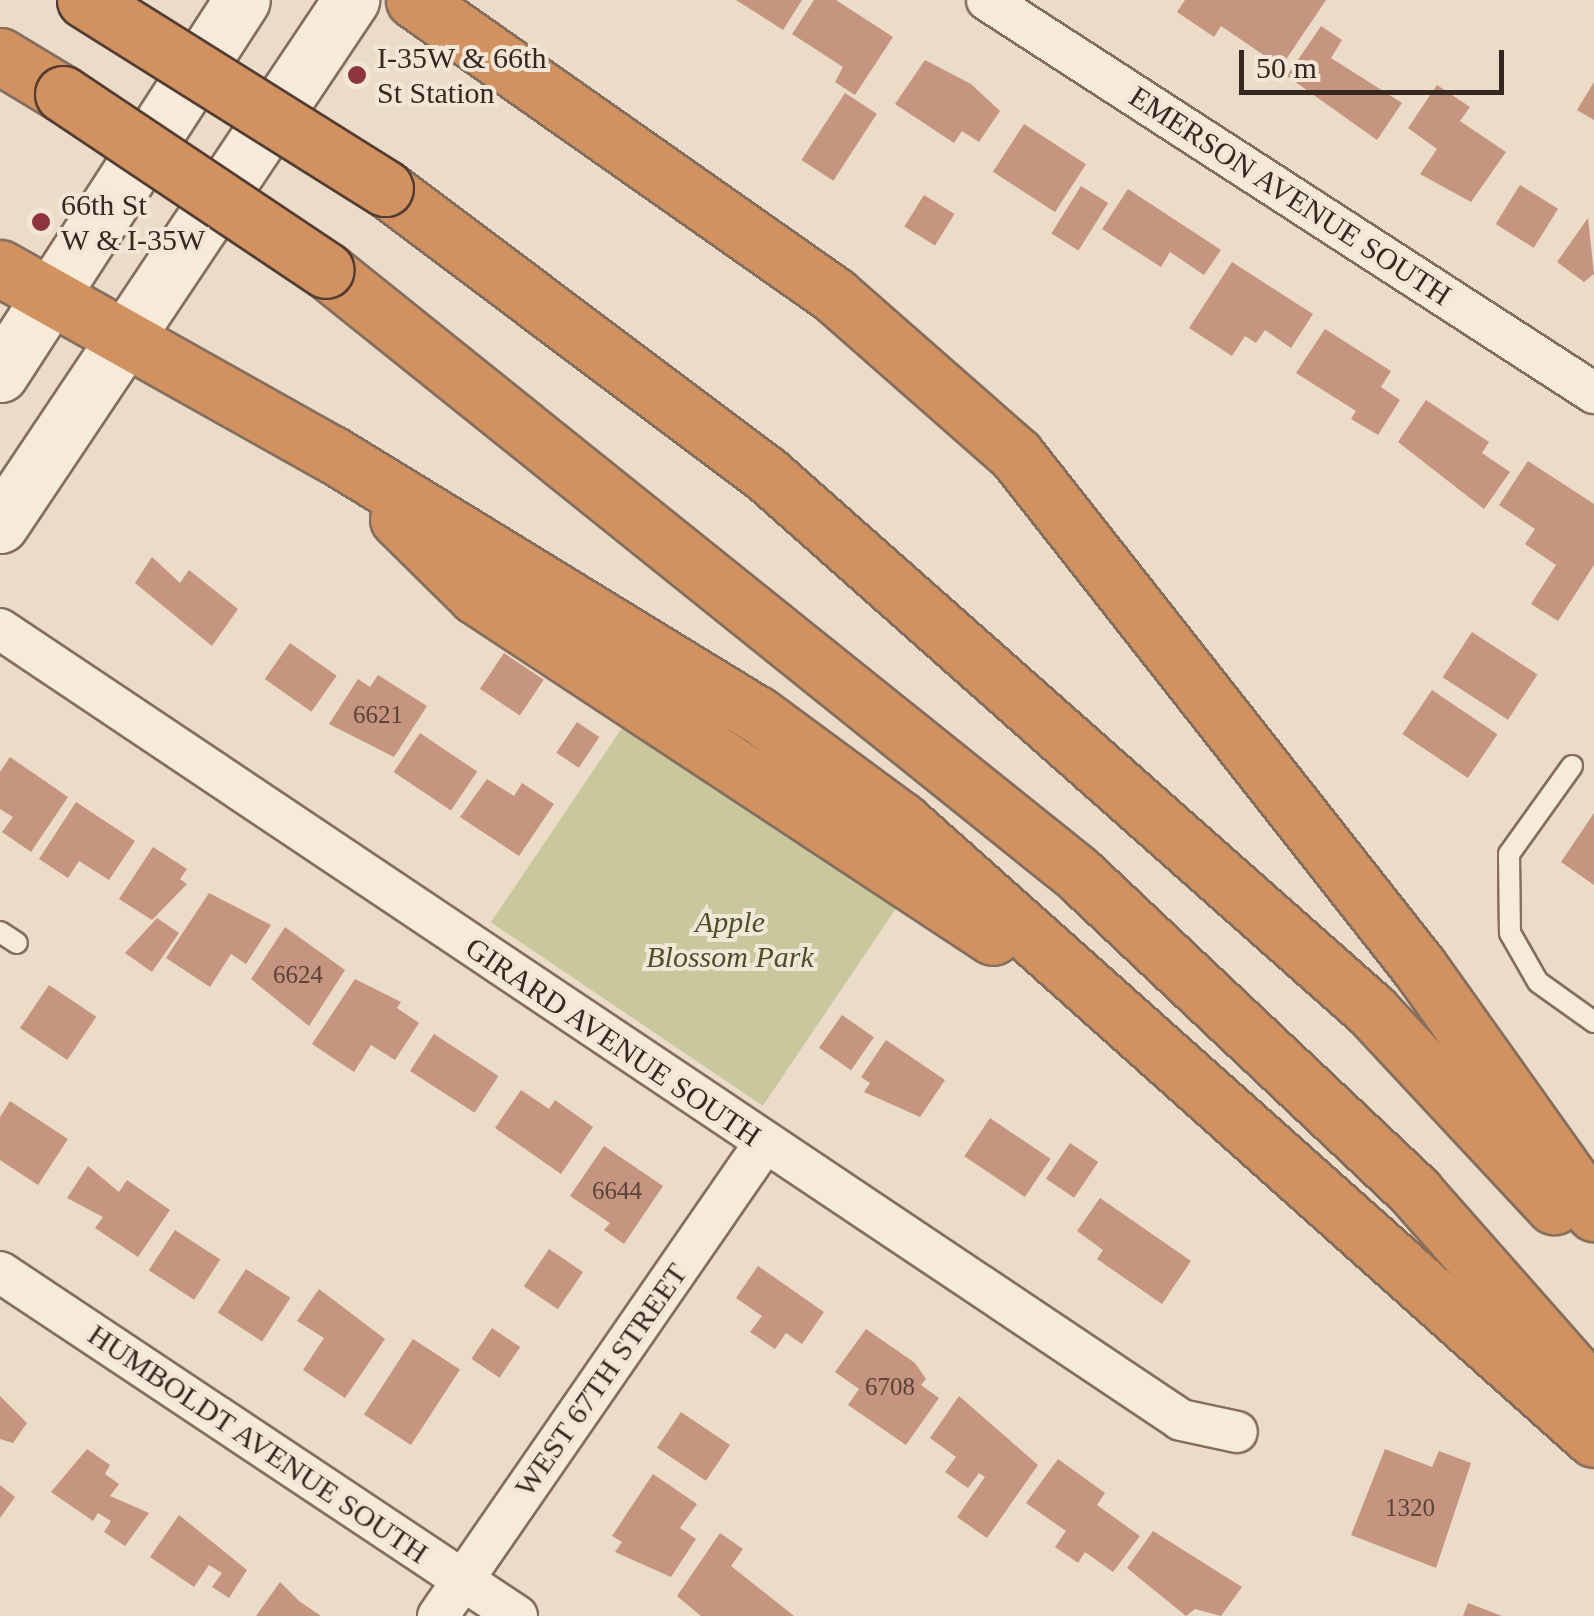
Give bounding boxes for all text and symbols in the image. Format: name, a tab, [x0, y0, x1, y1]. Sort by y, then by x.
scale bar	[1244, 30, 1509, 92]
place label: I-35W & 66th St Station	[377, 40, 547, 110]
text: 50 m	[1256, 51, 1317, 84]
marker: I-35W & 66th St Station	[346, 64, 368, 86]
street label: EMERSON AVENUE SOUTH	[1122, 78, 1458, 314]
place label: 66th St W & I-35W	[61, 187, 206, 258]
marker: 66th St W & I-35W	[30, 211, 52, 233]
house number: 6621	[353, 700, 403, 730]
park label: Apple Blossom Park	[646, 904, 814, 974]
street label: GIRARD AVENUE SOUTH	[458, 929, 768, 1155]
house number: 6624	[273, 960, 323, 990]
house number: 6644	[592, 1176, 642, 1206]
street label: WEST 67TH STREET	[507, 1256, 695, 1504]
street label: HUMBOLDT AVENUE SOUTH	[80, 1316, 436, 1572]
house number: 6708	[865, 1372, 915, 1402]
house number: 1320	[1385, 1493, 1435, 1523]

